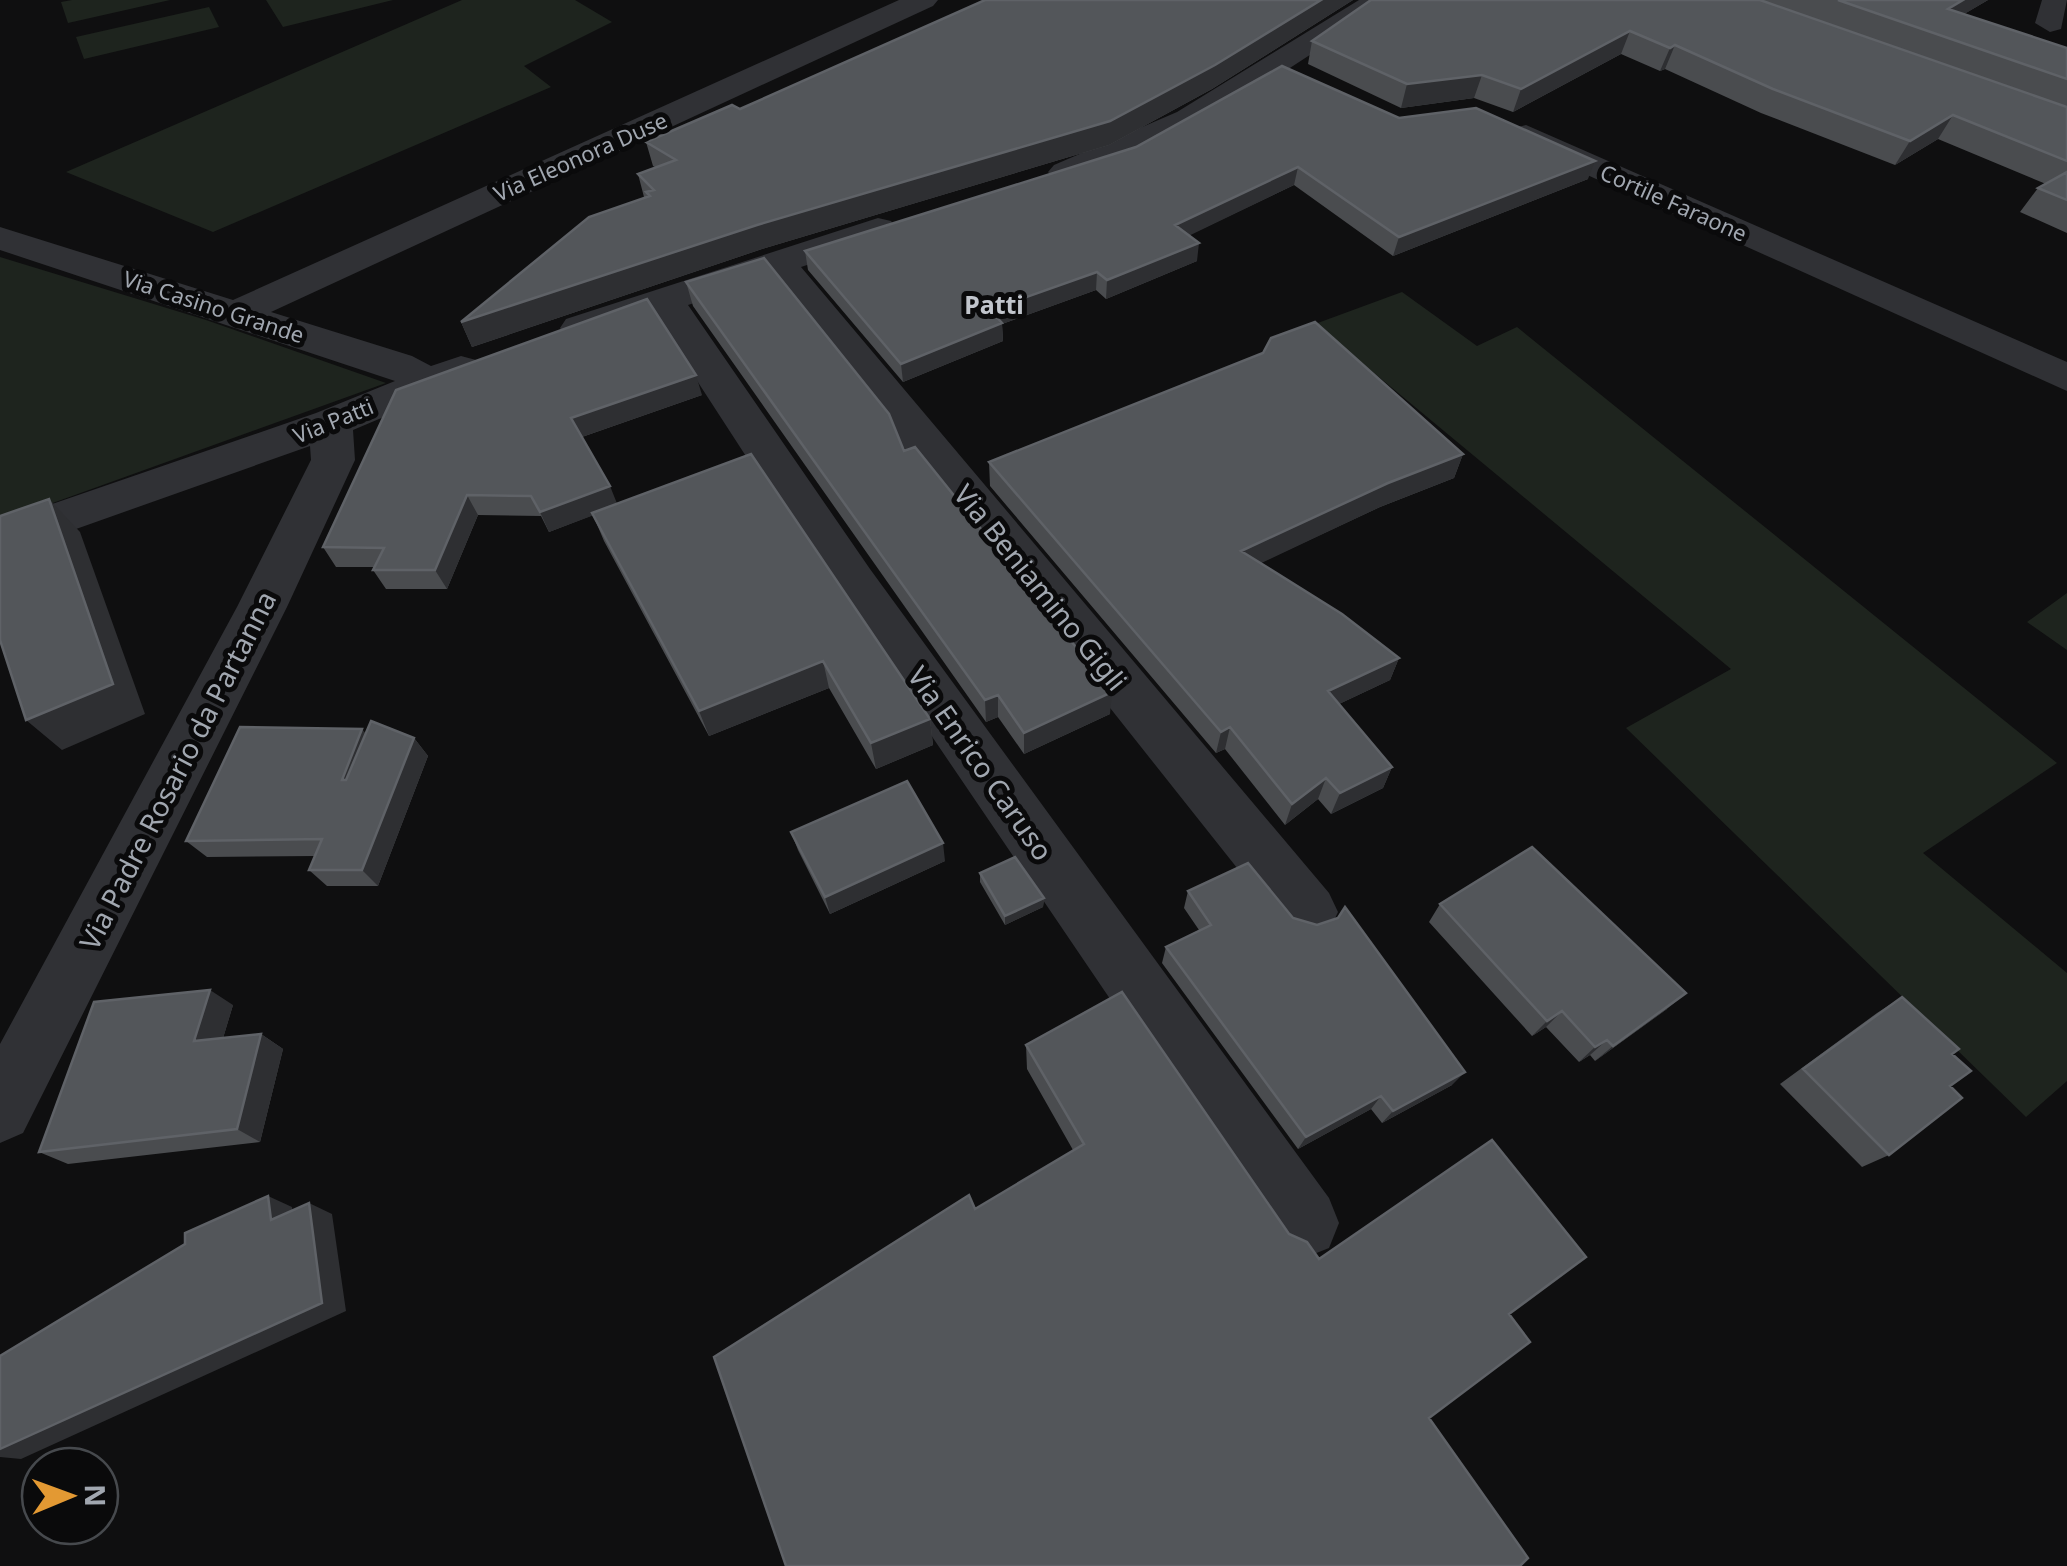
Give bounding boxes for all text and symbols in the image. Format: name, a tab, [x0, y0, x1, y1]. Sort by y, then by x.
street label: Via Eleonora Duse	[489, 104, 671, 208]
street label: Cortile Faraone	[1596, 156, 1752, 248]
street label: Via Casino Grande	[120, 263, 308, 349]
district label: Patti	[964, 287, 1024, 321]
street label: Via Patti	[288, 390, 378, 450]
street label: Via Beniamino Gigli	[946, 476, 1136, 698]
street label: Via Padre Rosario da Partanna	[70, 584, 284, 956]
street label: Via Enrico Caruso	[900, 658, 1062, 868]
north arrow	[20, 1446, 120, 1546]
text: N	[77, 1484, 115, 1507]

